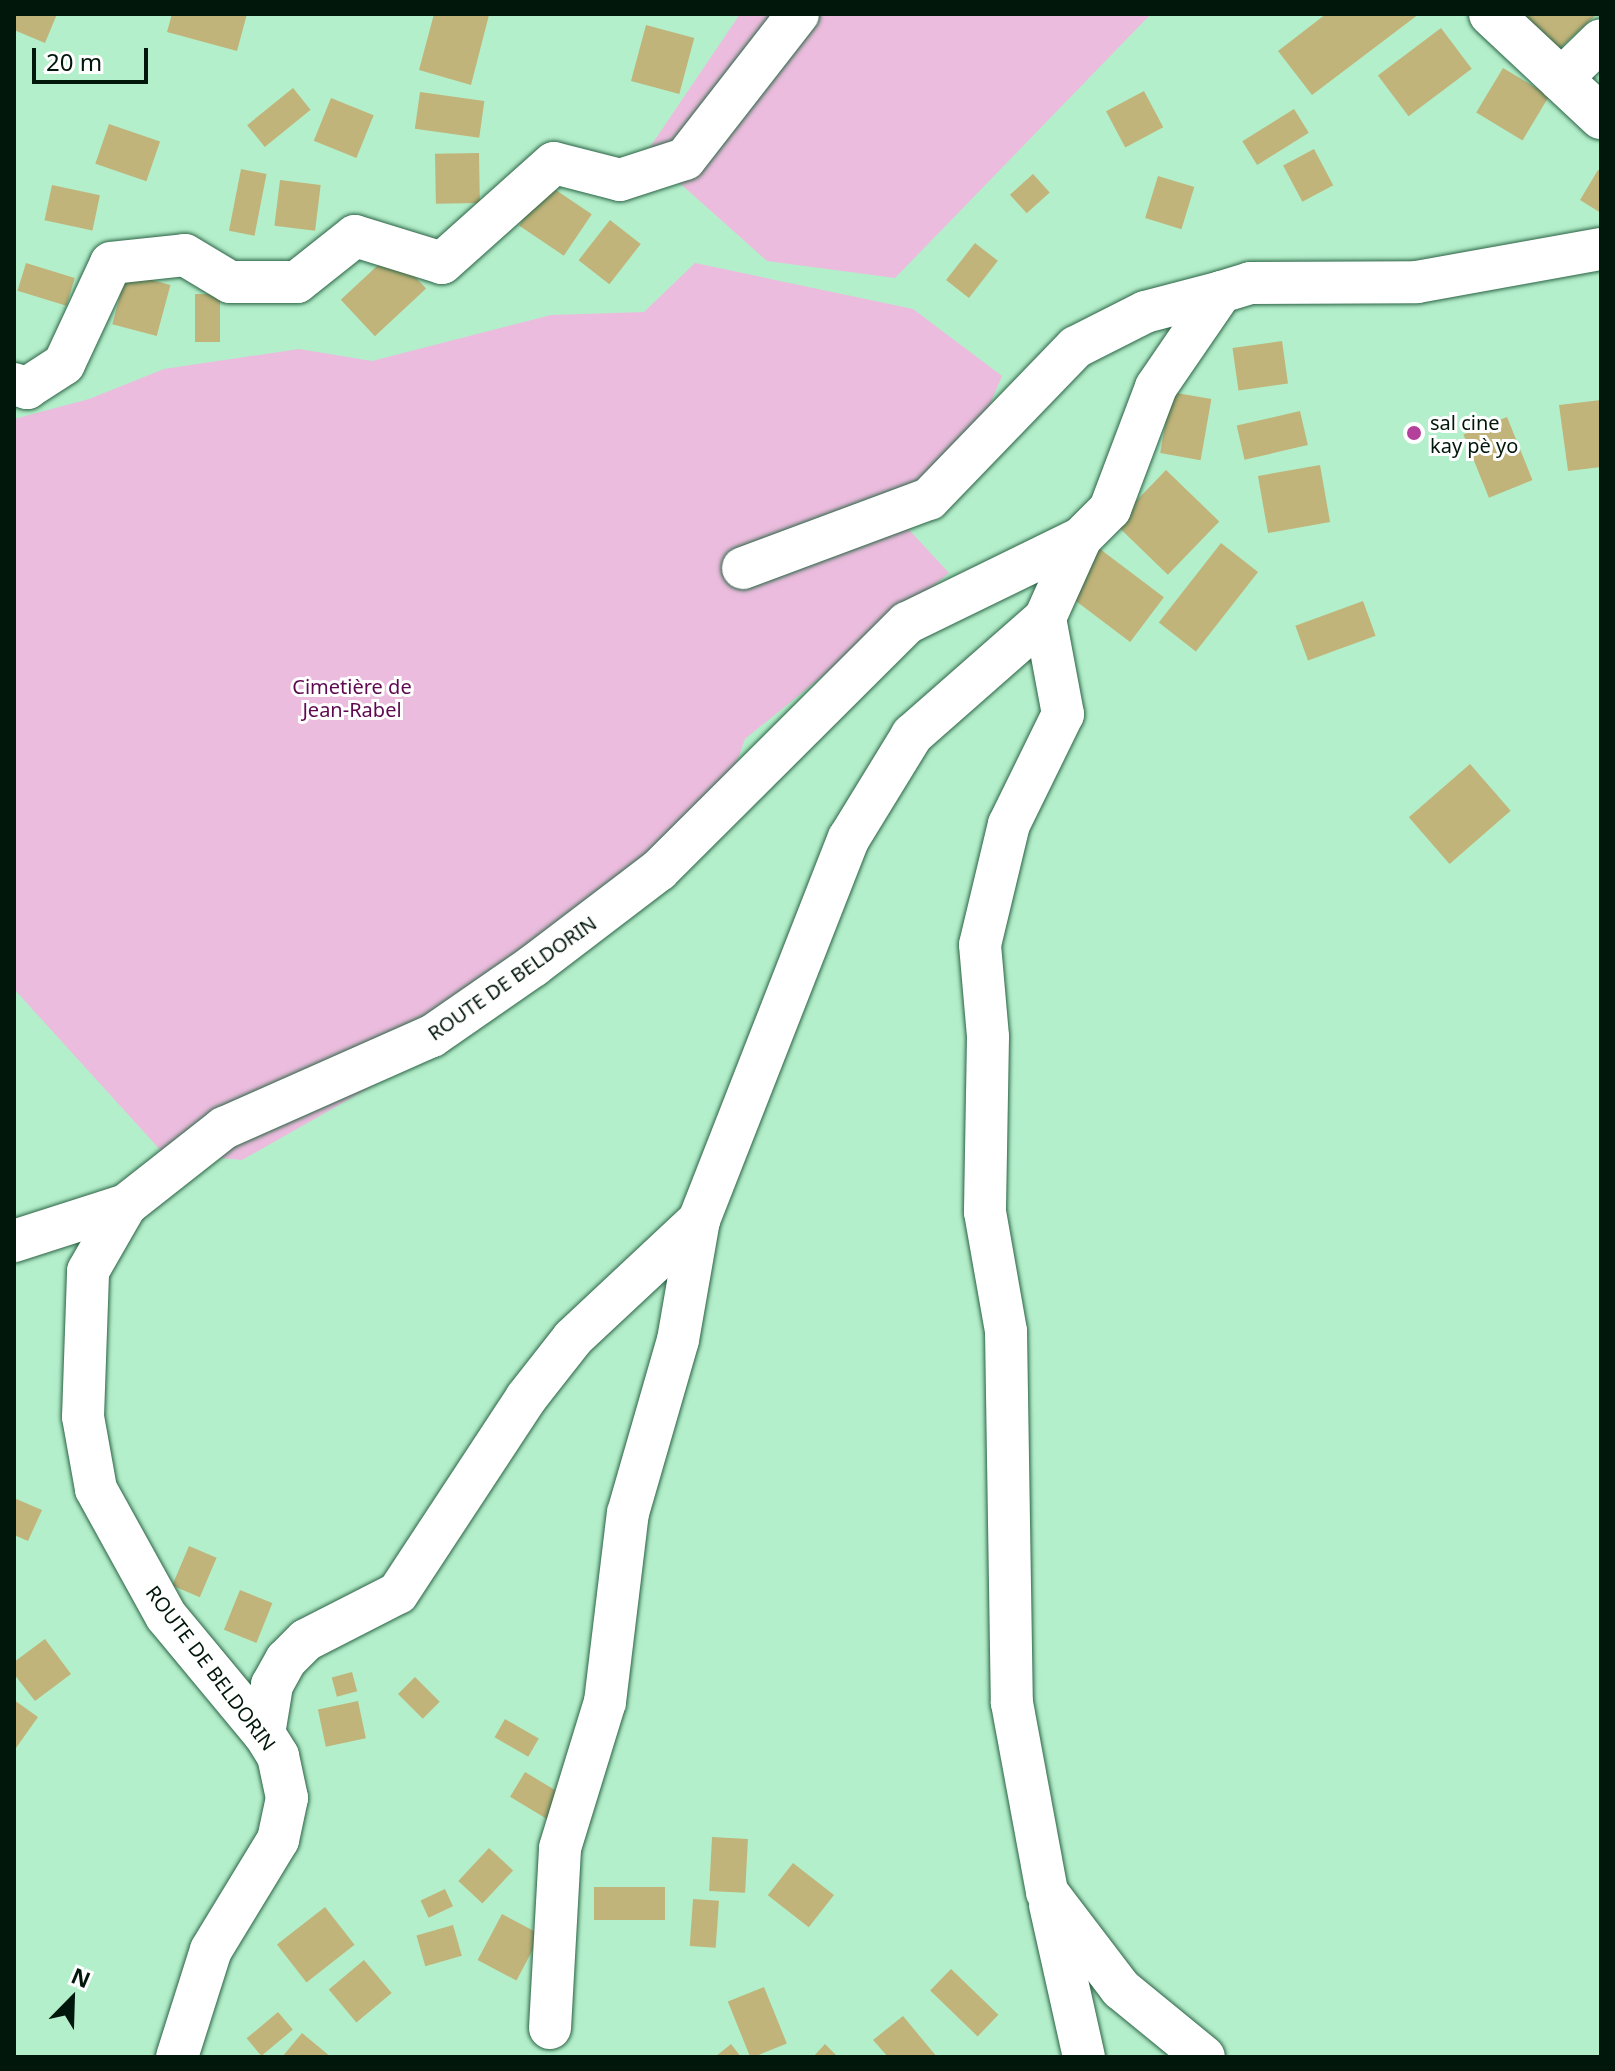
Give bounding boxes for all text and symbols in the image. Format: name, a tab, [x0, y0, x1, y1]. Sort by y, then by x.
scale bar	[36, 32, 152, 82]
text: 20 m	[46, 45, 102, 78]
place label: sal cine kay pè yo	[1430, 410, 1518, 457]
marker: sal cine kay pè yo	[1405, 424, 1423, 442]
park label: Cimetière de Jean-Rabel	[292, 674, 412, 721]
street label: ROUTE DE BELDORIN	[423, 911, 601, 1045]
street label: ROUTE DE BELDORIN	[141, 1581, 281, 1755]
north arrow	[32, 1959, 112, 2039]
text: N	[67, 1960, 95, 1994]

